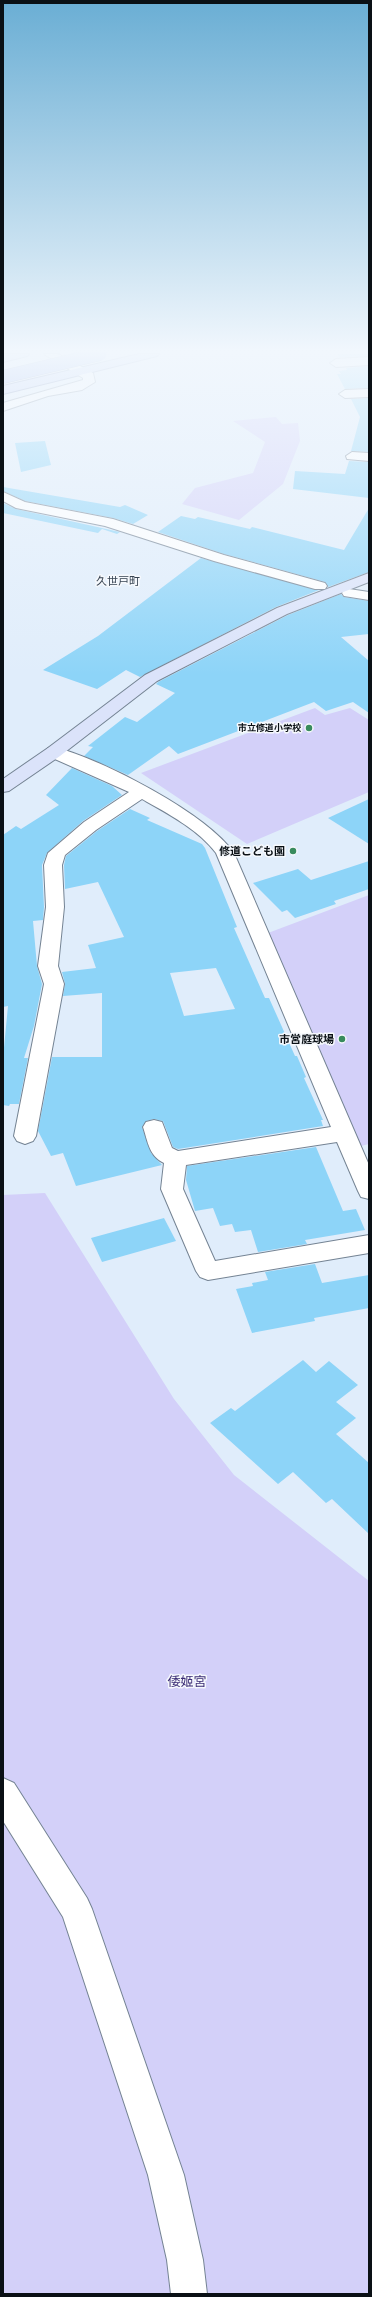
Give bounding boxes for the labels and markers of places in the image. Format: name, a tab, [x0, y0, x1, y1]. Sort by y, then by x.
place label: 市立修道小学校	[238, 723, 302, 733]
marker: 市立修道小学校	[304, 723, 314, 733]
place label: 修道こども園	[219, 845, 285, 858]
marker: 修道こども園	[288, 846, 298, 856]
place label: 市営庭球場	[279, 1033, 334, 1046]
marker: 市営庭球場	[337, 1034, 347, 1044]

